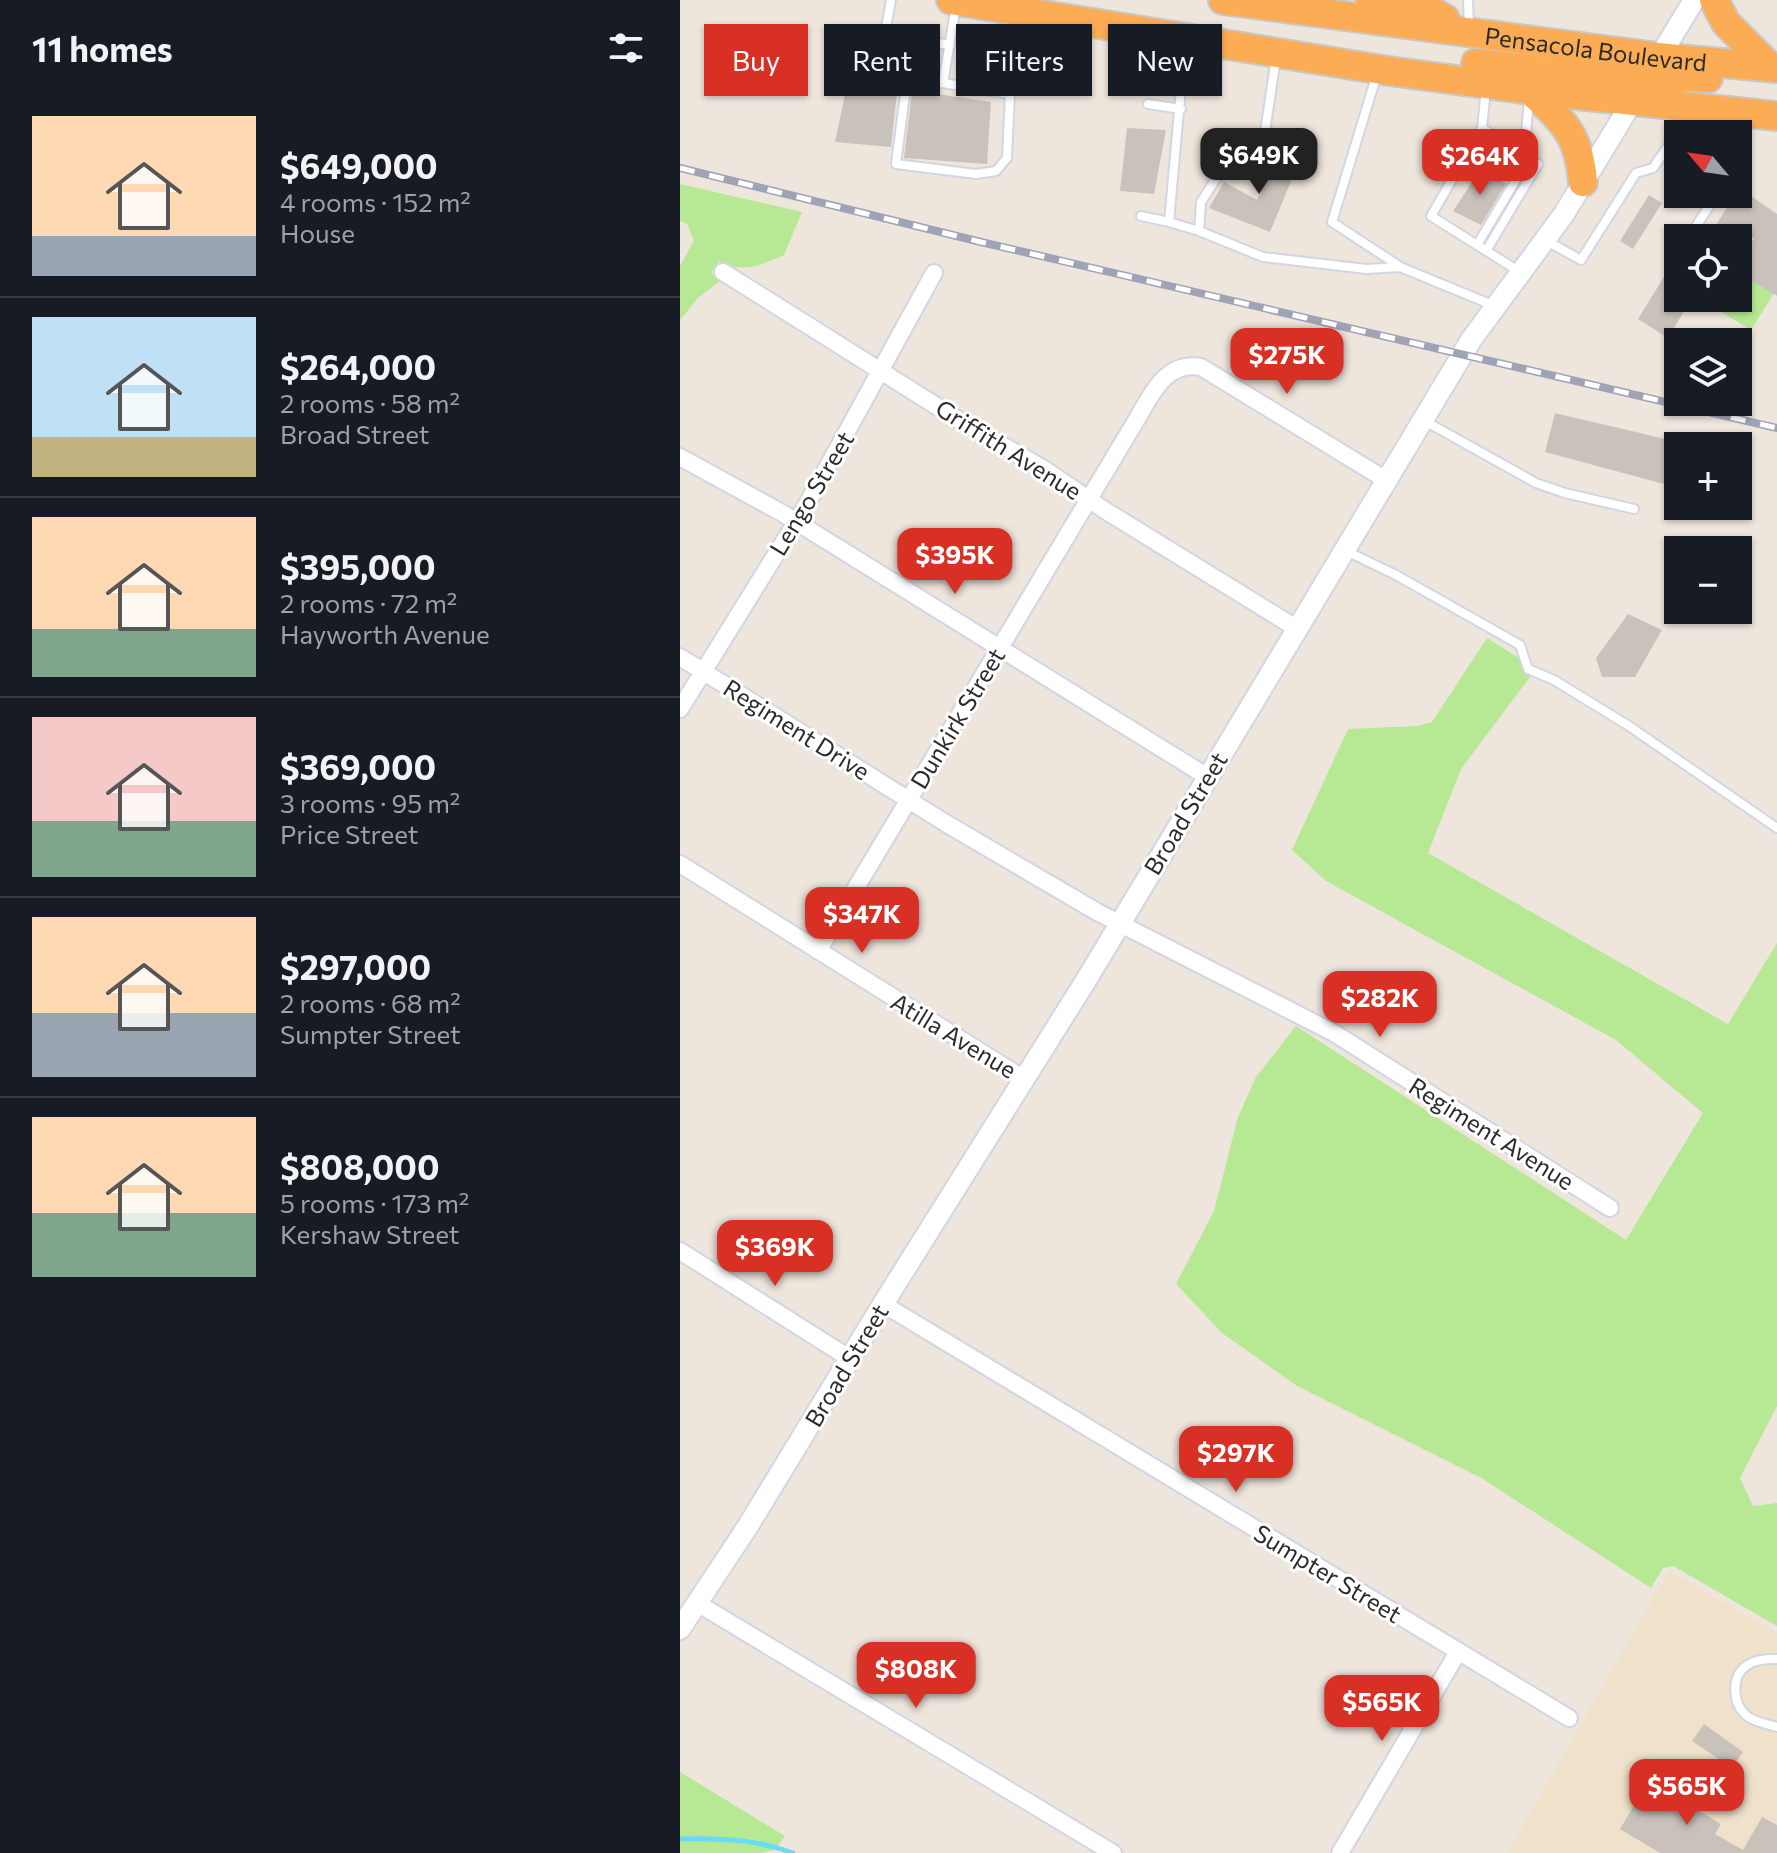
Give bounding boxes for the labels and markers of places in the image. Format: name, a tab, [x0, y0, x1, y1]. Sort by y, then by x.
pin: $649K	[1203, 128, 1315, 196]
pin: $264K	[1424, 129, 1536, 197]
pin: $275K	[1231, 328, 1343, 396]
pin: $395K	[899, 528, 1011, 596]
pin: $347K	[806, 887, 918, 955]
pin: $282K	[1324, 971, 1436, 1039]
pin: $369K	[719, 1220, 831, 1288]
pin: $297K	[1180, 1426, 1292, 1494]
pin: $808K	[860, 1642, 972, 1710]
pin: $565K	[1326, 1675, 1438, 1743]
pin: $565K	[1631, 1759, 1743, 1827]

